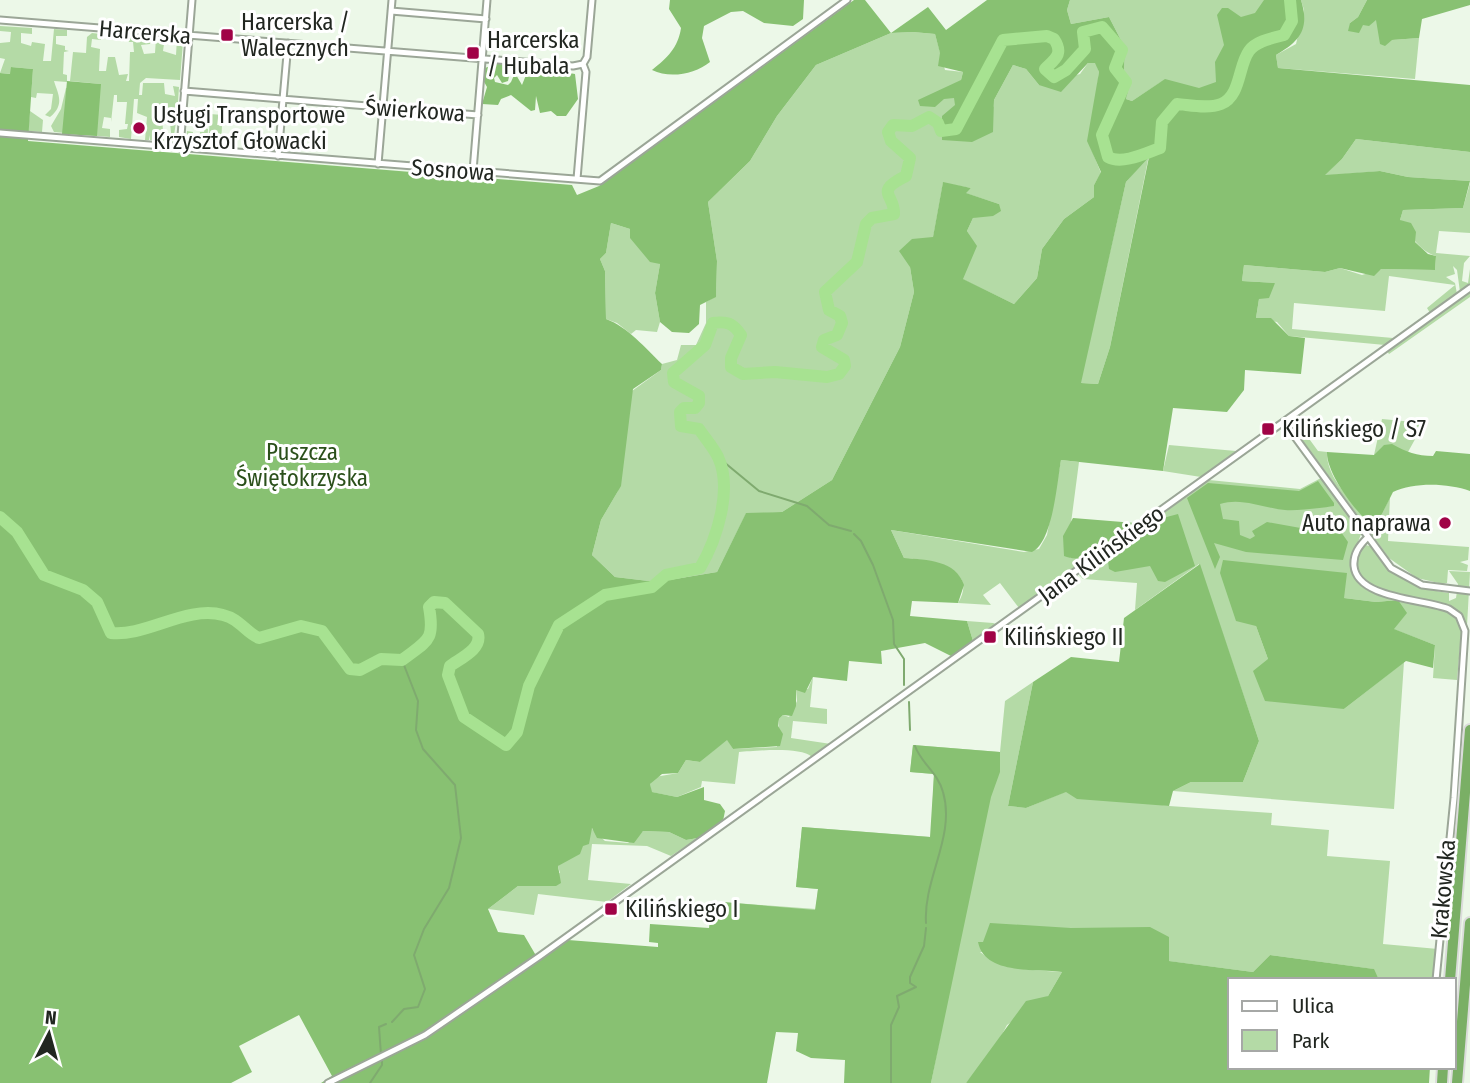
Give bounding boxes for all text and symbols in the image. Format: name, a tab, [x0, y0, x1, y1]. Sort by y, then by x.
place label: Harcerska / Walecznych	[241, 8, 350, 62]
street label: Harcerska	[98, 14, 192, 50]
place label: Harcerska / Hubala	[487, 26, 580, 80]
marker: Harcerska / Walecznych	[219, 27, 235, 43]
marker: Harcerska / Hubala	[465, 45, 481, 61]
street label: Świerkowa	[364, 93, 466, 127]
place label: Usługi Transportowe Krzysztof Głowacki	[153, 101, 345, 155]
marker: Usługi Transportowe Krzysztof Głowacki	[131, 120, 147, 136]
street label: Sosnowa	[410, 153, 496, 187]
place label: Kilińskiego / S7	[1282, 415, 1426, 443]
marker: Kilińskiego / S7	[1260, 421, 1276, 437]
park label: Puszcza Świętokrzyska	[236, 438, 368, 492]
street label: Jana Kilińskiego	[1033, 499, 1169, 609]
place label: Auto naprawa	[1302, 509, 1431, 537]
marker: Auto naprawa	[1437, 515, 1453, 531]
place label: Kilińskiego II	[1004, 623, 1124, 651]
marker: Kilińskiego II	[982, 629, 998, 645]
street label: Krakowska	[1425, 838, 1461, 940]
place label: Kilińskiego I	[625, 895, 739, 923]
marker: Kilińskiego I	[603, 901, 619, 917]
legend	[1228, 978, 1456, 1069]
text: Ulica	[1292, 993, 1334, 1019]
north arrow	[14, 999, 84, 1069]
text: N	[44, 1006, 58, 1030]
text: Park	[1292, 1028, 1330, 1054]

